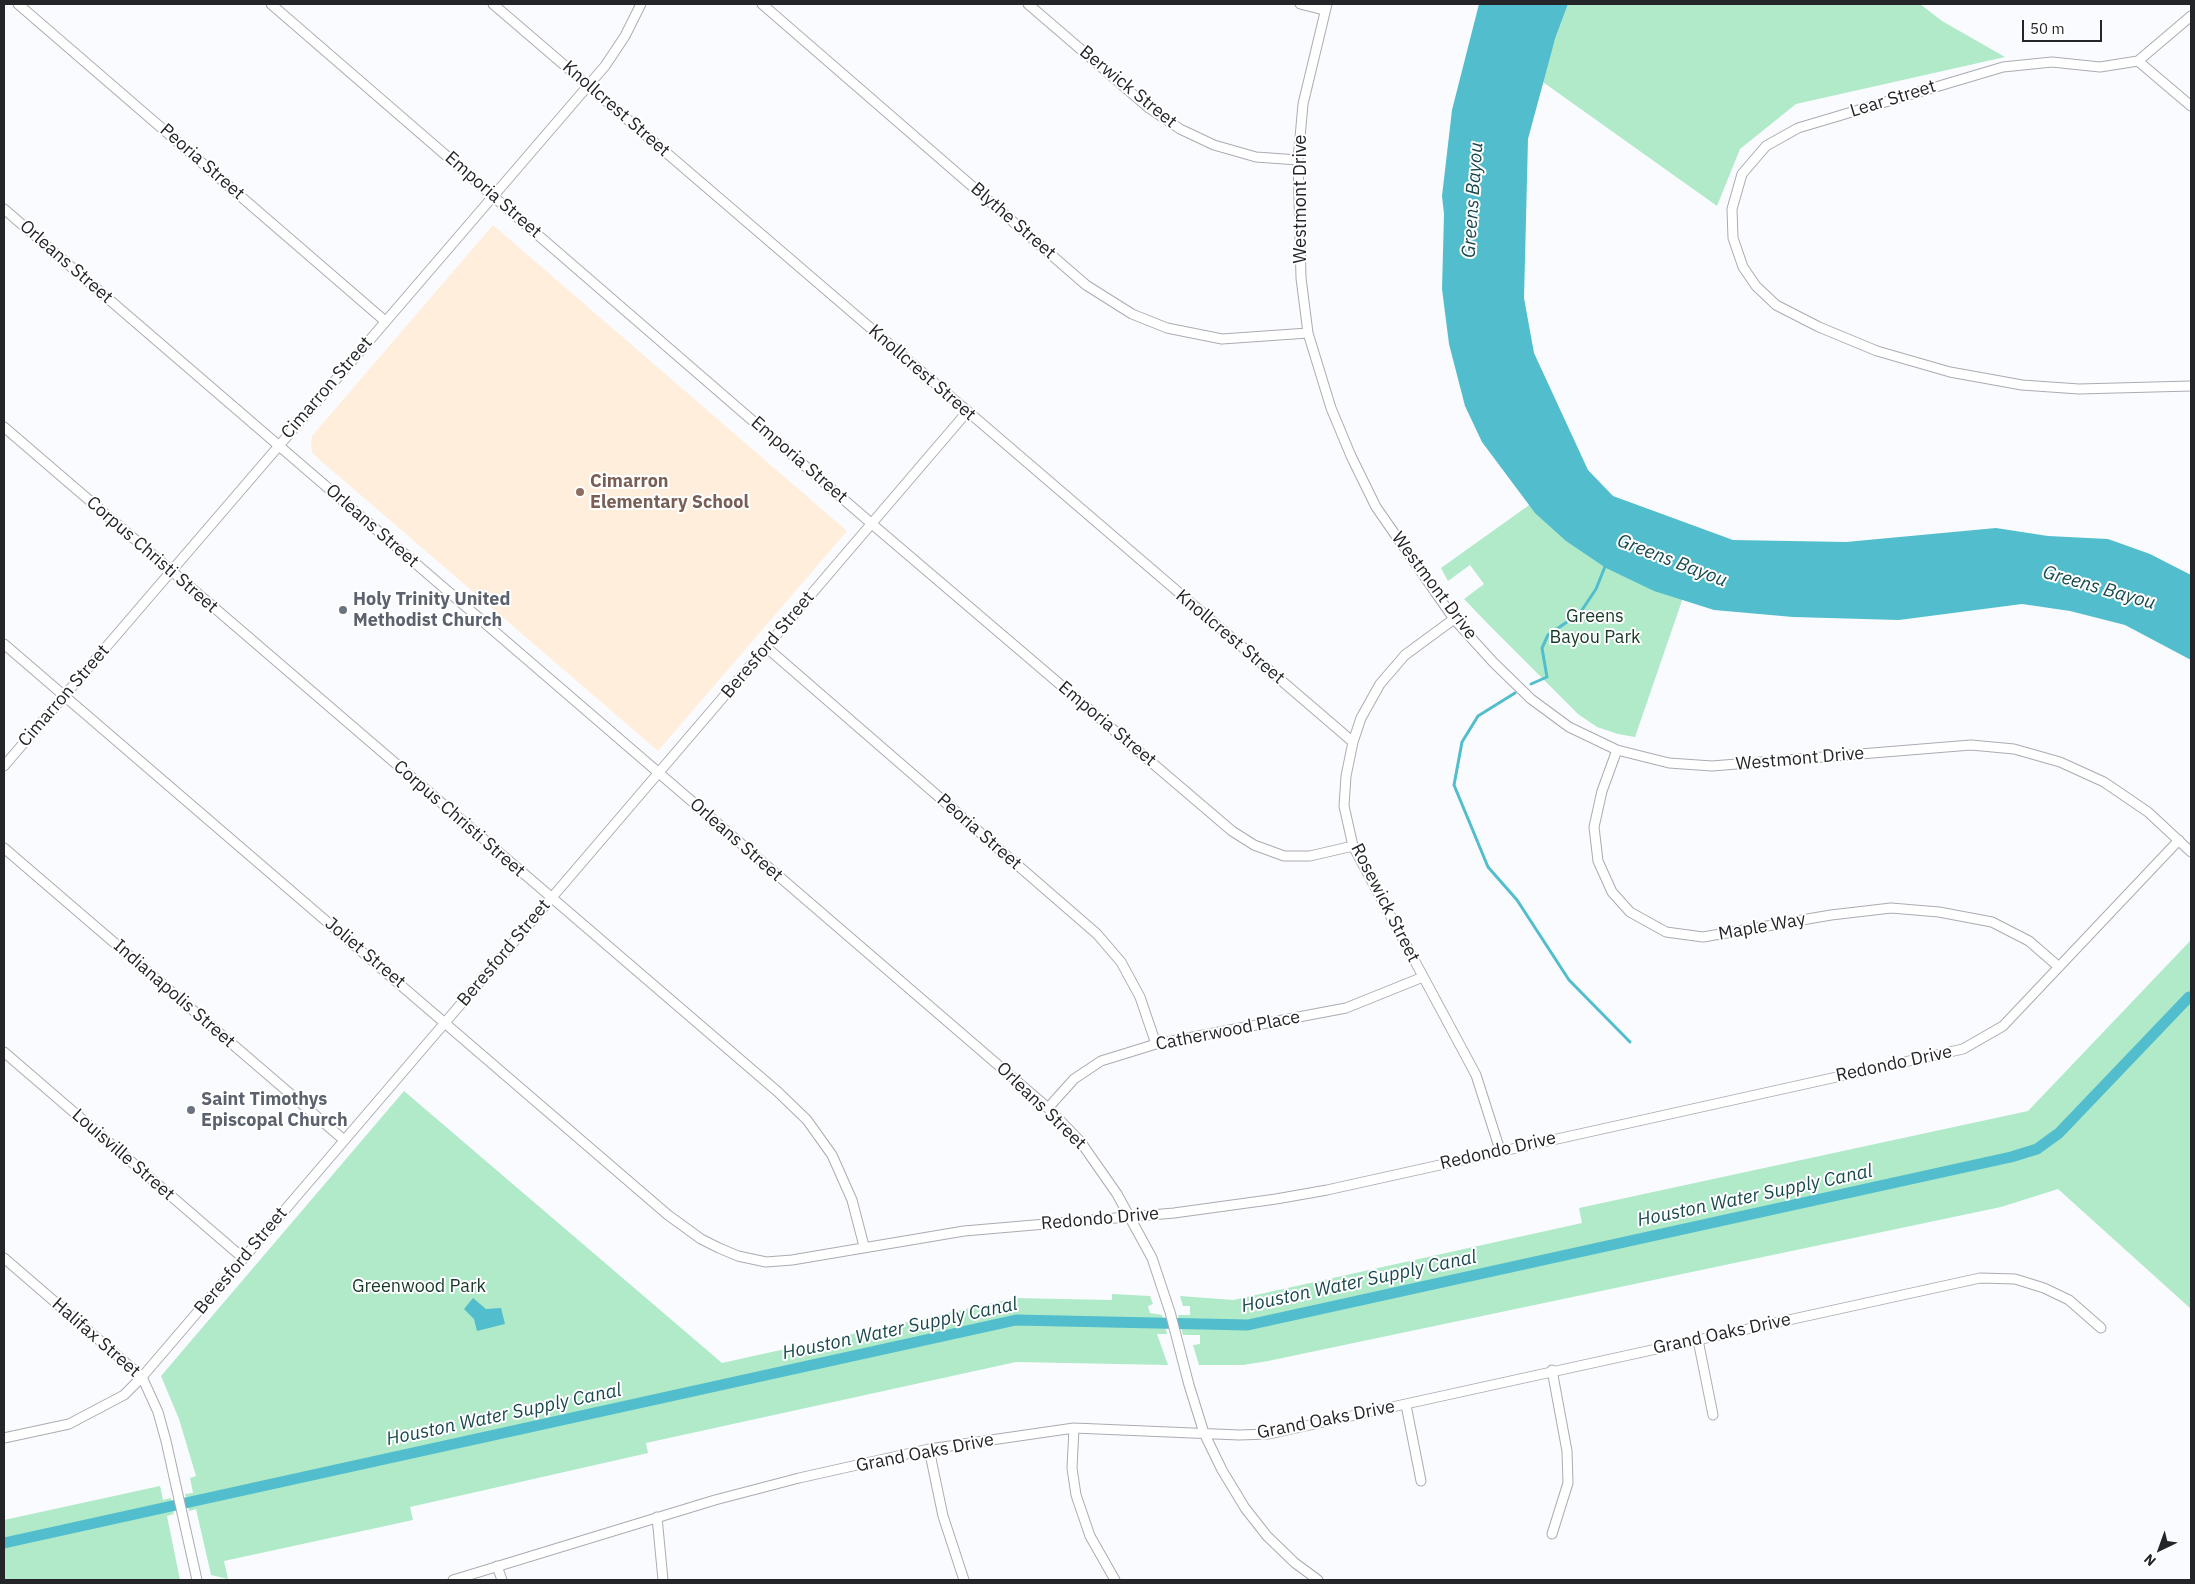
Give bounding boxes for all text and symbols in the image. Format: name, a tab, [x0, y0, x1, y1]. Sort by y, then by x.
scale bar	[2025, 10, 2105, 42]
text: 50 m	[2030, 19, 2065, 38]
street label: Berwick Street	[1075, 41, 1181, 133]
street label: Knollcrest Street	[558, 56, 674, 162]
street label: Lear Street	[1847, 76, 1939, 122]
street label: Peoria Street	[155, 119, 249, 205]
street label: Westmont Drive	[1290, 135, 1312, 263]
water label: Greens Bayou	[1458, 141, 1488, 259]
street label: Emporia Street	[440, 147, 546, 243]
street label: Blythe Street	[966, 178, 1060, 264]
street label: Orleans Street	[15, 216, 117, 308]
street label: Knollcrest Street	[864, 320, 980, 426]
street label: Cimarron Street	[277, 333, 377, 443]
street label: Emporia Street	[746, 412, 852, 508]
place label: Cimarron Elementary School	[590, 471, 749, 514]
street label: Orleans Street	[321, 480, 423, 572]
marker: Cimarron Elementary School	[574, 486, 586, 498]
street label: Corpus Christi Street	[82, 492, 222, 618]
street label: Westmont Drive	[1387, 528, 1481, 644]
water label: Greens Bayou	[1614, 530, 1730, 592]
water label: Greens Bayou	[2040, 561, 2158, 615]
street label: Knollcrest Street	[1171, 585, 1289, 689]
street label: Beresford Street	[717, 587, 819, 703]
place label: Holy Trinity United Methodist Church	[353, 589, 510, 632]
marker: Holy Trinity United Methodist Church	[337, 604, 349, 616]
park label: Greens Bayou Park	[1549, 606, 1641, 649]
street label: Cimarron Street	[14, 641, 114, 751]
street label: Emporia Street	[1054, 677, 1160, 771]
street label: Westmont Drive	[1735, 743, 1865, 775]
street label: Corpus Christi Street	[389, 756, 529, 882]
street label: Peoria Street	[932, 789, 1026, 875]
street label: Orleans Street	[685, 794, 787, 886]
street label: Rosewick Street	[1346, 840, 1424, 966]
street label: Beresford Street	[453, 895, 555, 1011]
street label: Maple Way	[1717, 909, 1807, 945]
street label: Joliet Street	[320, 913, 410, 993]
street label: Indianapolis Street	[109, 935, 239, 1053]
street label: Catherwood Place	[1154, 1006, 1302, 1056]
street label: Redondo Drive	[1834, 1041, 1954, 1087]
street label: Orleans Street	[992, 1058, 1090, 1154]
place label: Saint Timothys Episcopal Church	[201, 1089, 348, 1132]
marker: Saint Timothys Episcopal Church	[185, 1104, 197, 1116]
street label: Louisville Street	[67, 1105, 179, 1205]
street label: Redondo Drive	[1438, 1127, 1558, 1175]
water label: Houston Water Supply Canal	[1635, 1160, 1875, 1232]
street label: Beresford Street	[190, 1203, 292, 1319]
street label: Redondo Drive	[1040, 1203, 1160, 1235]
water label: Houston Water Supply Canal	[1239, 1246, 1479, 1318]
park label: Greenwood Park	[352, 1276, 486, 1298]
water label: Houston Water Supply Canal	[780, 1293, 1020, 1365]
street label: Halifax Street	[47, 1294, 145, 1382]
street label: Grand Oaks Drive	[1651, 1309, 1793, 1359]
water label: Houston Water Supply Canal	[384, 1379, 624, 1451]
street label: Grand Oaks Drive	[1255, 1396, 1397, 1444]
street label: Grand Oaks Drive	[854, 1429, 996, 1477]
north arrow	[2135, 1524, 2185, 1574]
text: N	[2140, 1550, 2160, 1570]

